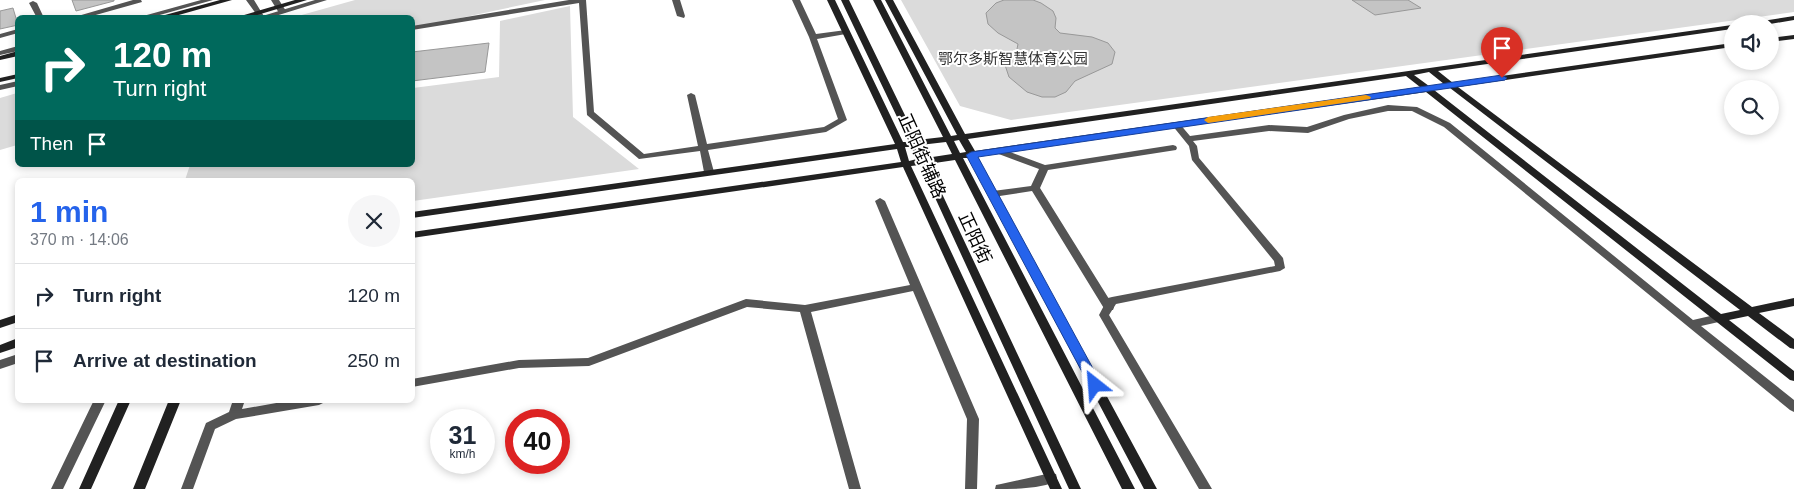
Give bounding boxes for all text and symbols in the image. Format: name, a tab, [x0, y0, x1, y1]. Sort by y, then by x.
map controls	[1724, 15, 1779, 135]
button: sound	[1724, 15, 1779, 70]
pin	[1481, 27, 1523, 78]
icon: arrive	[1488, 34, 1516, 62]
icon: right	[30, 35, 95, 100]
text: 120 m	[113, 35, 212, 74]
park label: 鄂尔多斯智慧体育公园	[938, 50, 1088, 67]
text: Turn right	[113, 76, 206, 101]
button: search	[1724, 80, 1779, 135]
street label: 正阳街辅路	[895, 111, 949, 201]
icon: arrive	[83, 130, 111, 158]
text: Then	[30, 133, 73, 154]
text: 1 min	[30, 195, 108, 228]
button: close	[348, 195, 400, 247]
street label: 正阳街	[955, 209, 995, 267]
text: 370 m · 14:06	[30, 231, 129, 248]
icon: right	[30, 282, 58, 310]
text: Turn right	[73, 285, 161, 306]
text: 120 m	[347, 285, 400, 306]
icon: arrive	[30, 347, 58, 375]
text: Arrive at destination	[73, 350, 257, 371]
text: 250 m	[347, 350, 400, 371]
position arrow	[1068, 358, 1120, 410]
speed limit sign: 40	[505, 409, 570, 474]
text: 31	[449, 421, 476, 449]
text: km/h	[449, 447, 476, 461]

